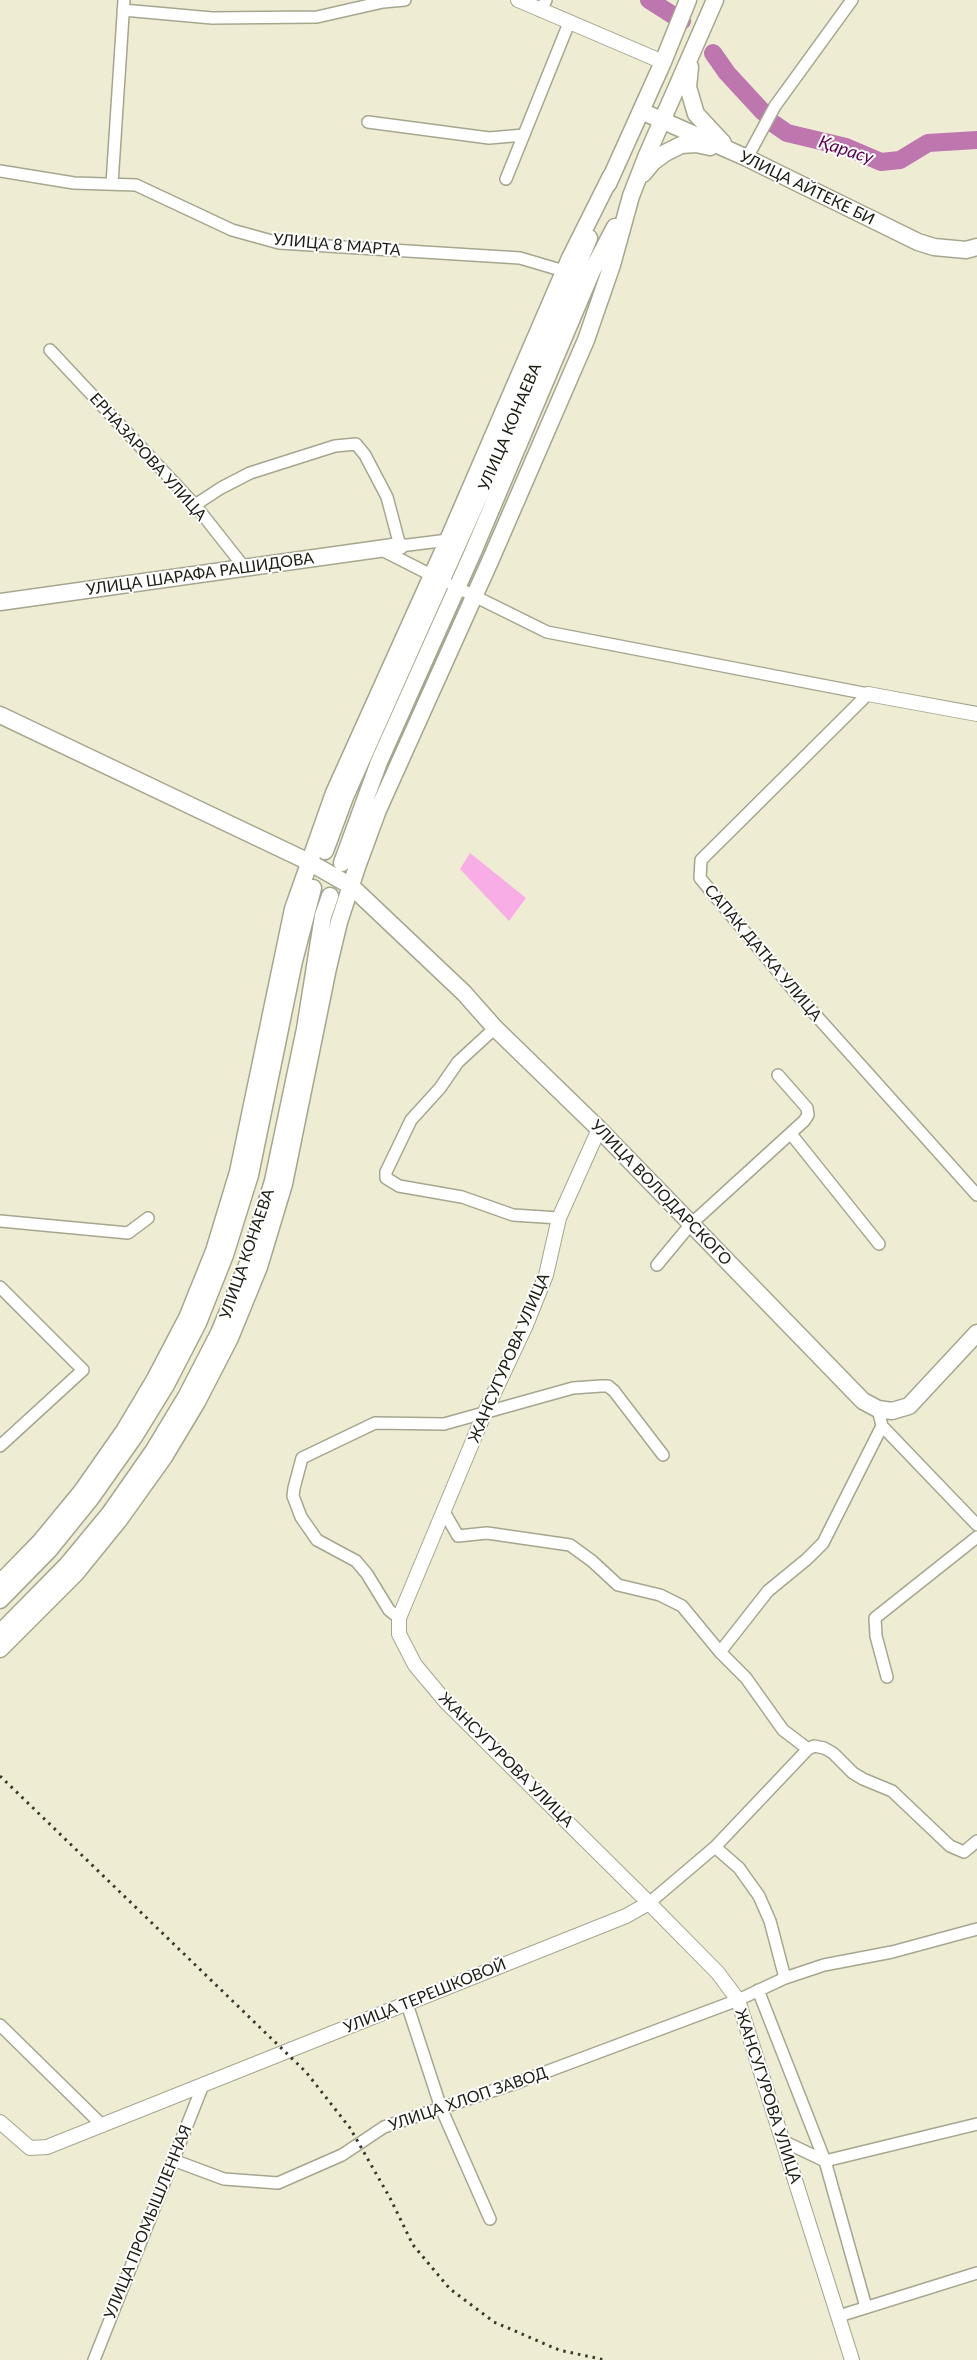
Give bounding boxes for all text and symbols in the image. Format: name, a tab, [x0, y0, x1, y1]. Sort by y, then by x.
water label: Қарасу	[816, 131, 876, 169]
street label: УЛИЦА АЙТЕКЕ БИ	[736, 147, 878, 229]
street label: УЛИЦА 8 МАРТА	[272, 230, 402, 260]
street label: УЛИЦА КОНАЕВА	[474, 360, 546, 494]
street label: ЕРНАЗАРОВА УЛИЦА	[85, 389, 211, 525]
street label: УЛИЦА ШАРАФА РАШИДОВА	[85, 549, 315, 599]
street label: САПАК ДАТКА УЛИЦА	[700, 881, 826, 1025]
street label: УЛИЦА ВОЛОДАРСКОГО	[586, 1116, 736, 1270]
street label: УЛИЦА КОНАЕВА	[216, 1186, 278, 1322]
street label: ЖАНСУГУРОВА УЛИЦА	[464, 1270, 554, 1446]
street label: ЖАНСУГУРОВА УЛИЦА	[435, 1689, 577, 1831]
street label: УЛИЦА ТЕРЕШКОВОЙ	[341, 1955, 509, 2037]
street label: ЖАНСУГУРОВА УЛИЦА	[731, 2006, 805, 2186]
street label: УЛИЦА ХЛОП ЗАВОД	[386, 2063, 550, 2135]
street label: УЛИЦА ПРОМЫШЛЕННАЯ	[100, 2122, 196, 2322]

